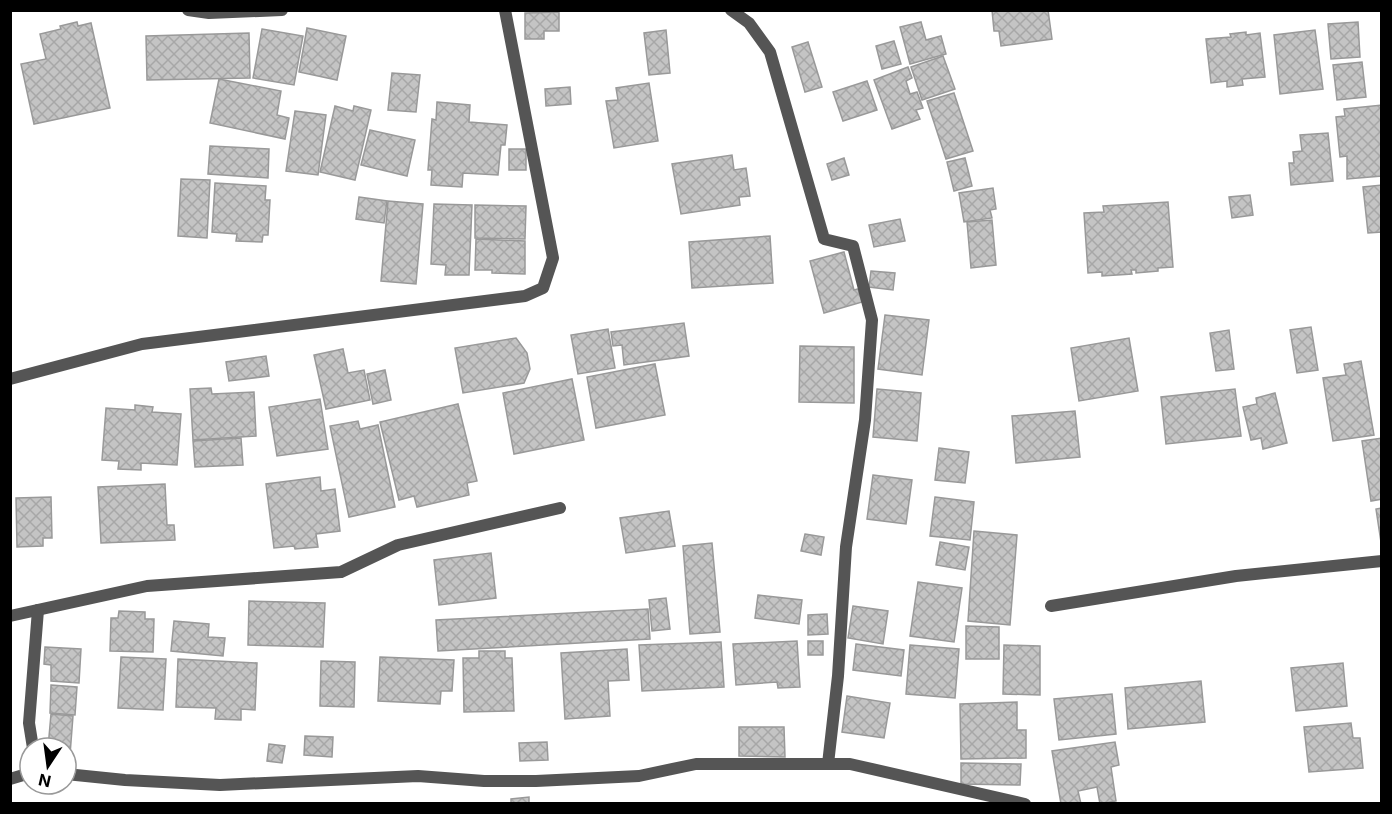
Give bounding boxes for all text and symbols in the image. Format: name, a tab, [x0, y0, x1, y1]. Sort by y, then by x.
north arrow	[18, 736, 78, 796]
text: N	[36, 769, 53, 792]

